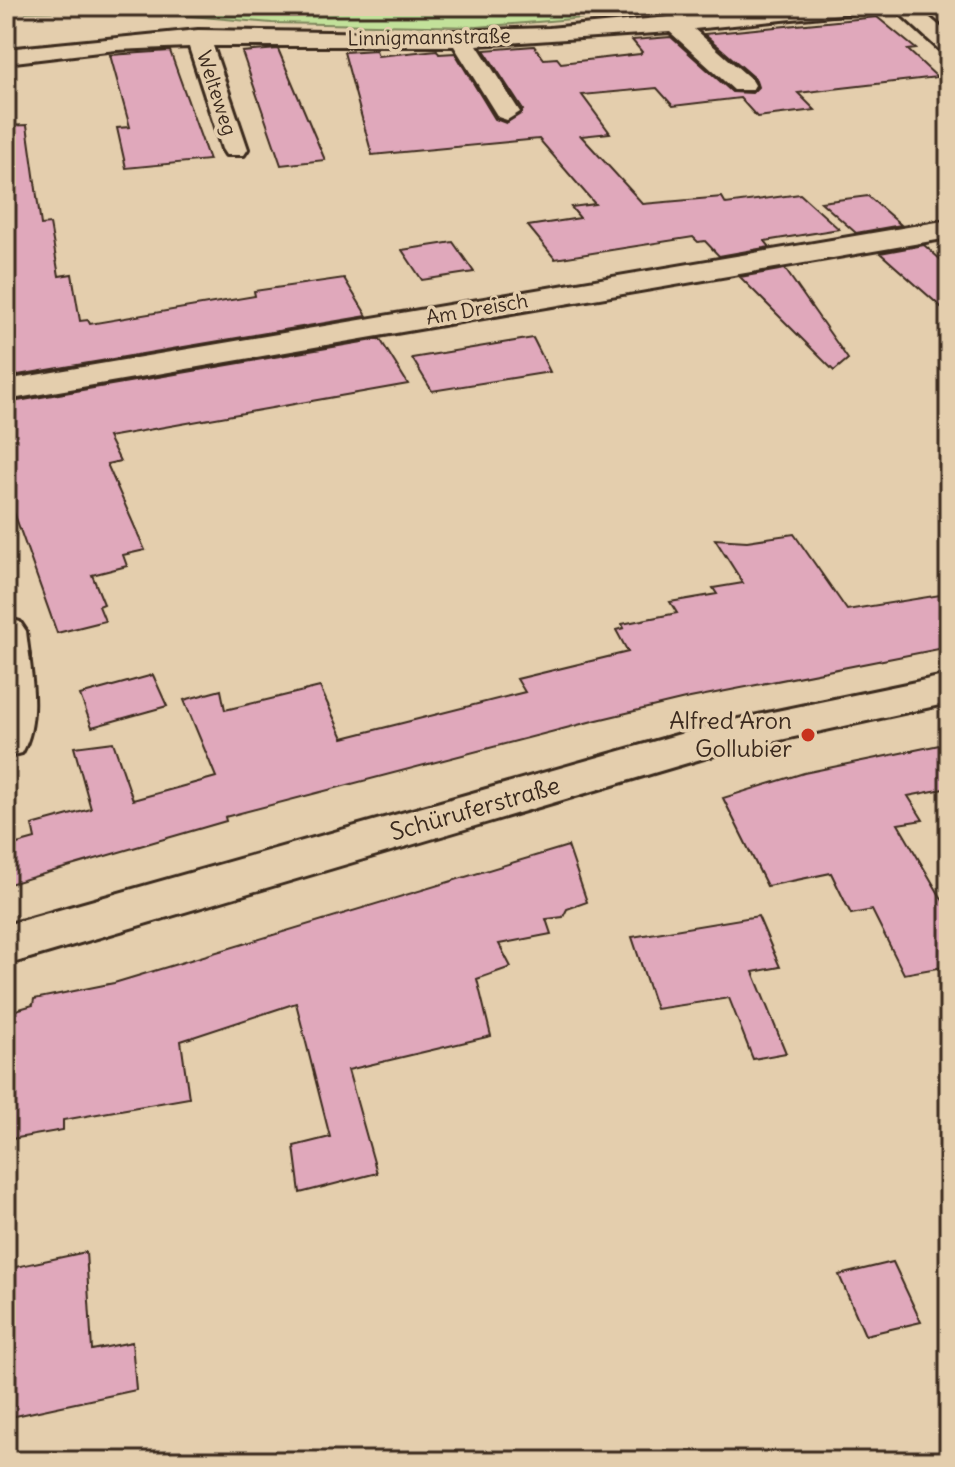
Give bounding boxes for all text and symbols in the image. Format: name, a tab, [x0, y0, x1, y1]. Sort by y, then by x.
street label: Linnigmannstraße	[347, 23, 511, 50]
street label: Welteweg	[192, 47, 243, 138]
street label: Am Dreisch	[424, 287, 530, 330]
place label: Alfred Aron Gollubier	[669, 705, 792, 763]
marker: Alfred Aron Gollubier	[799, 726, 817, 744]
street label: Schüruferstraße	[386, 769, 563, 847]

